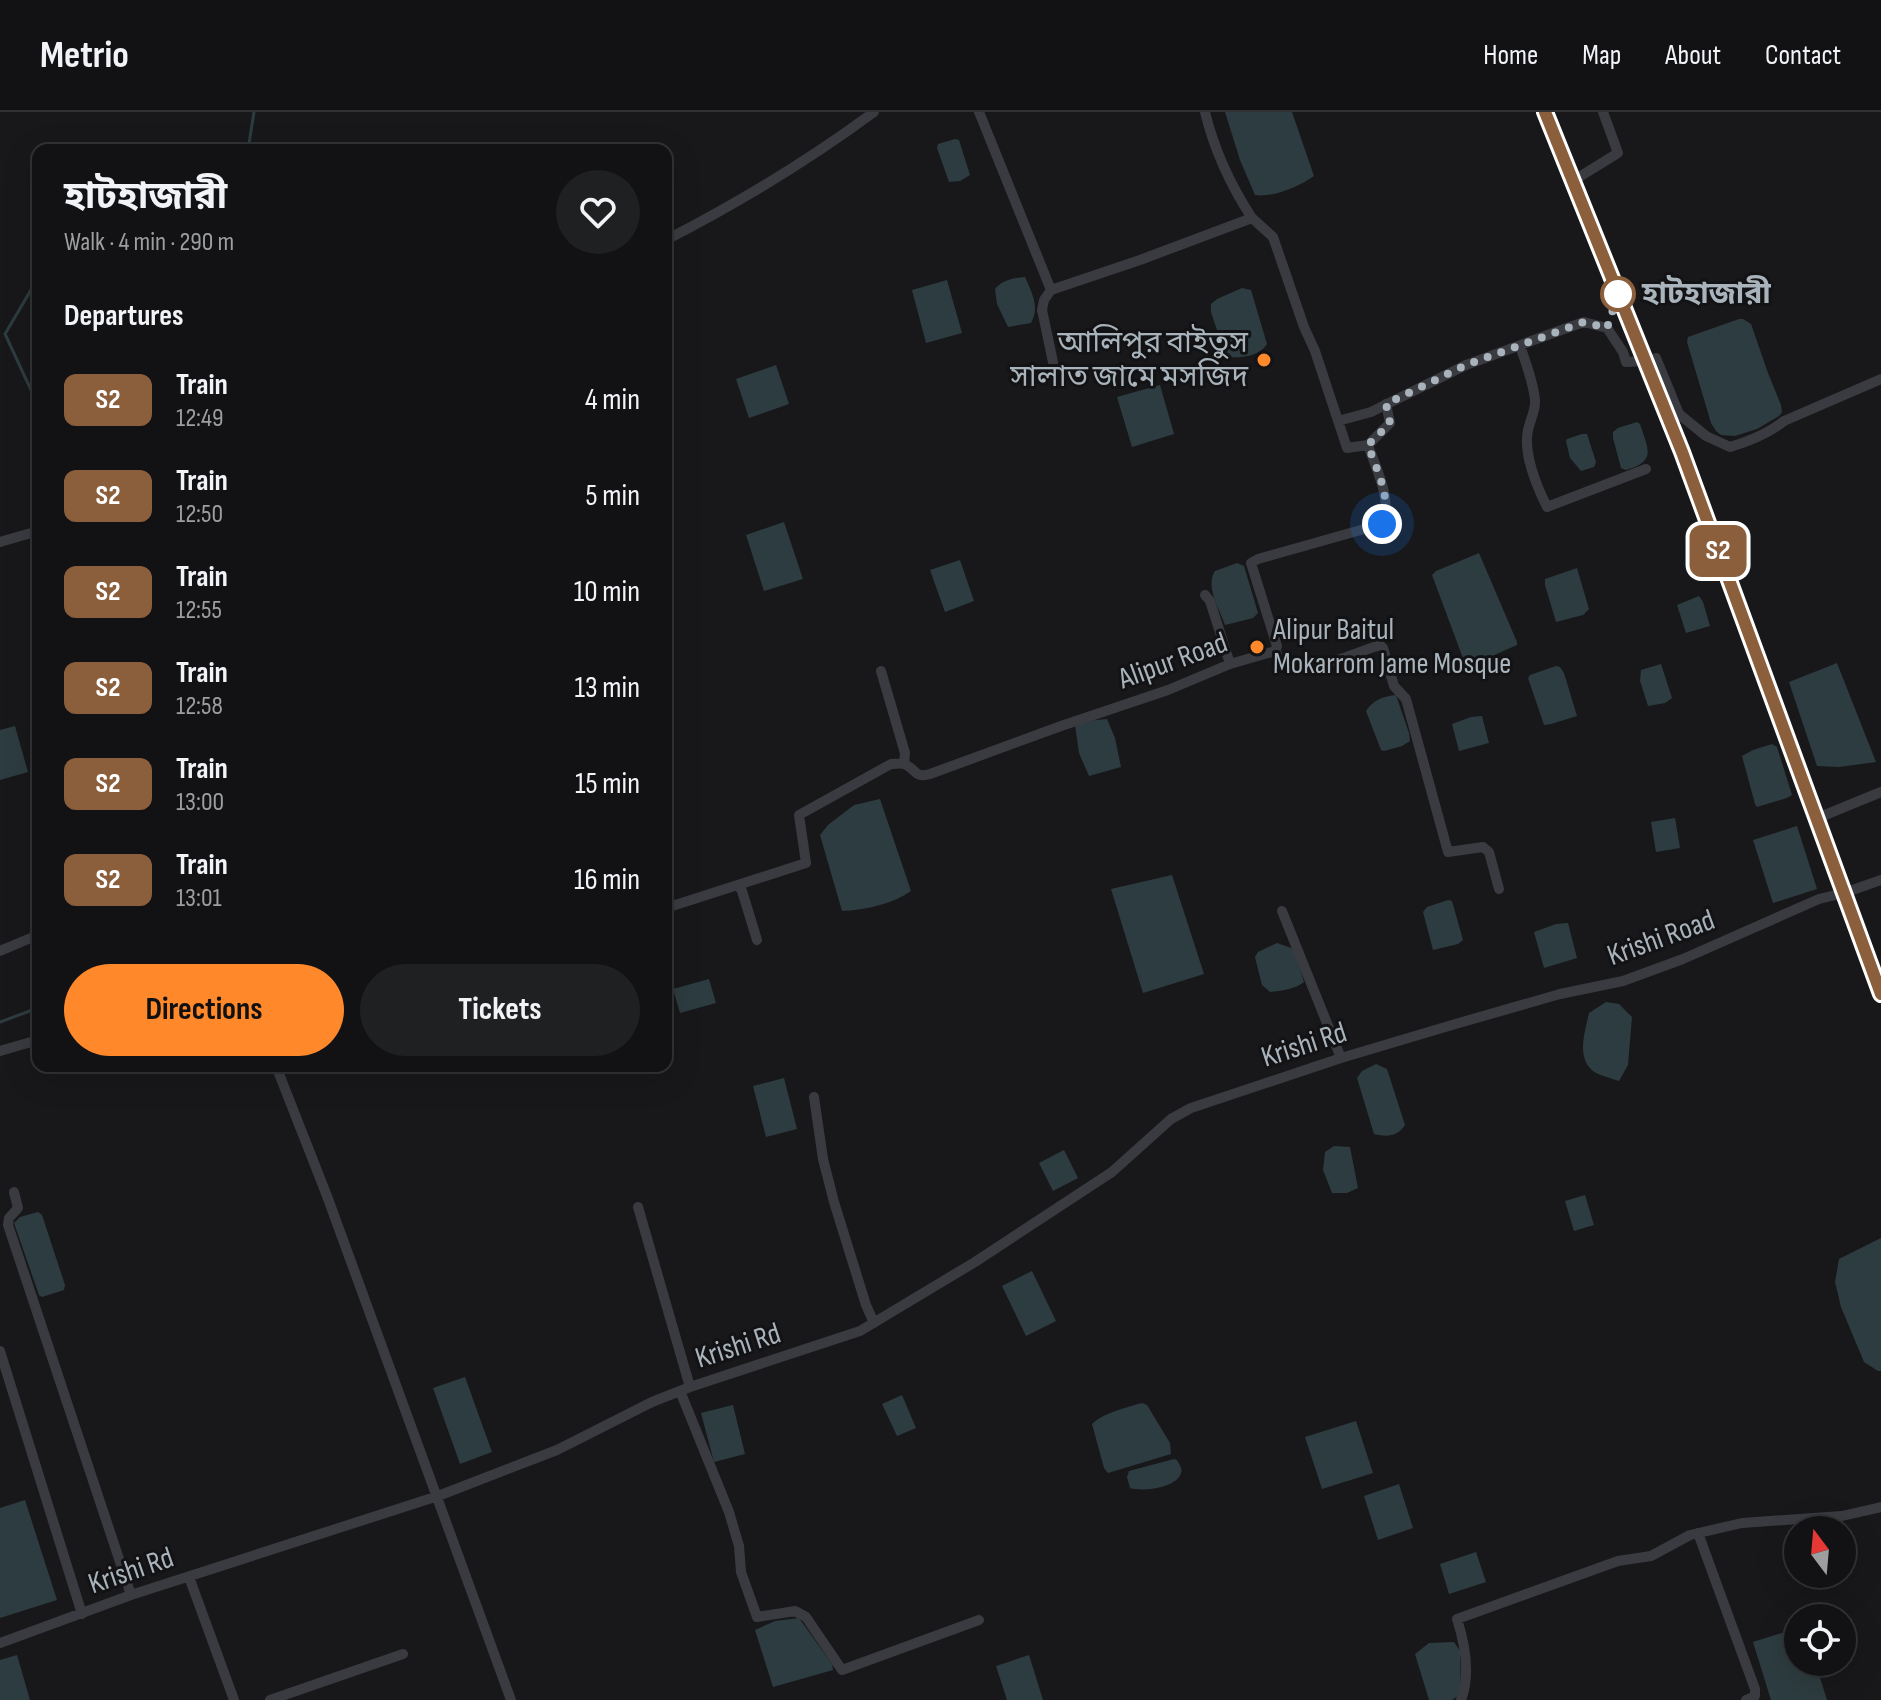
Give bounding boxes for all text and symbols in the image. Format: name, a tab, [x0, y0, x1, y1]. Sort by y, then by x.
text: Metrio	[40, 33, 129, 78]
text: Home	[1483, 39, 1538, 72]
text: Map	[1582, 39, 1621, 72]
text: About	[1665, 39, 1721, 72]
text: Contact	[1765, 39, 1841, 72]
button: heart	[556, 170, 640, 254]
text: হাটহাজারী	[64, 174, 227, 219]
text: Walk · 4 min · 290 m	[64, 227, 234, 258]
place label: হাটহাজারী	[1641, 275, 1771, 312]
marker: হাটহাজারী	[1601, 277, 1635, 311]
text: Departures	[64, 298, 184, 334]
place label: আলিপুর বাইতুস সালাত জামে মসজিদ	[1009, 324, 1248, 395]
marker: আলিপুর বাইতুস সালাত জামে মসজিদ	[1255, 351, 1273, 369]
text: Train	[176, 367, 228, 403]
text: 4 min	[585, 382, 640, 418]
text: S2	[96, 383, 120, 416]
text: 12:49	[176, 403, 223, 434]
text: Train	[176, 463, 228, 499]
text: 5 min	[586, 478, 640, 514]
text: S2	[96, 479, 120, 512]
text: 12:50	[176, 499, 223, 530]
your location	[1362, 504, 1402, 544]
line badge: S2	[1682, 525, 1754, 577]
text: S2	[1706, 534, 1730, 567]
text: Train	[176, 559, 228, 595]
text: 10 min	[574, 574, 640, 610]
text: S2	[96, 575, 120, 608]
text: 12:55	[176, 595, 222, 626]
place label: Alipur Baitul Mokarrom Jame Mosque	[1272, 612, 1511, 682]
street label: Alipur Road	[1113, 625, 1232, 698]
marker: Alipur Baitul Mokarrom Jame Mosque	[1248, 638, 1266, 656]
text: Train	[176, 655, 228, 691]
text: 13 min	[574, 670, 640, 706]
text: S2	[96, 671, 120, 704]
text: 12:58	[176, 691, 223, 722]
text: Train	[176, 751, 228, 787]
text: 15 min	[575, 766, 640, 802]
text: S2	[96, 767, 120, 800]
text: 13:00	[176, 787, 224, 818]
text: Train	[176, 847, 228, 883]
text: 16 min	[574, 862, 640, 898]
text: S2	[96, 863, 120, 896]
text: 13:01	[176, 883, 222, 914]
street label: Krishi Road	[1602, 902, 1720, 974]
button: Directions	[64, 964, 344, 1056]
button: Tickets	[360, 964, 640, 1056]
street label: Krishi Rd	[1257, 1014, 1351, 1076]
street label: Krishi Rd	[691, 1315, 785, 1377]
north arrow	[1784, 1516, 1856, 1588]
map controls	[1784, 1516, 1856, 1676]
street label: Krishi Rd	[84, 1540, 178, 1602]
button: locate	[1784, 1604, 1856, 1676]

